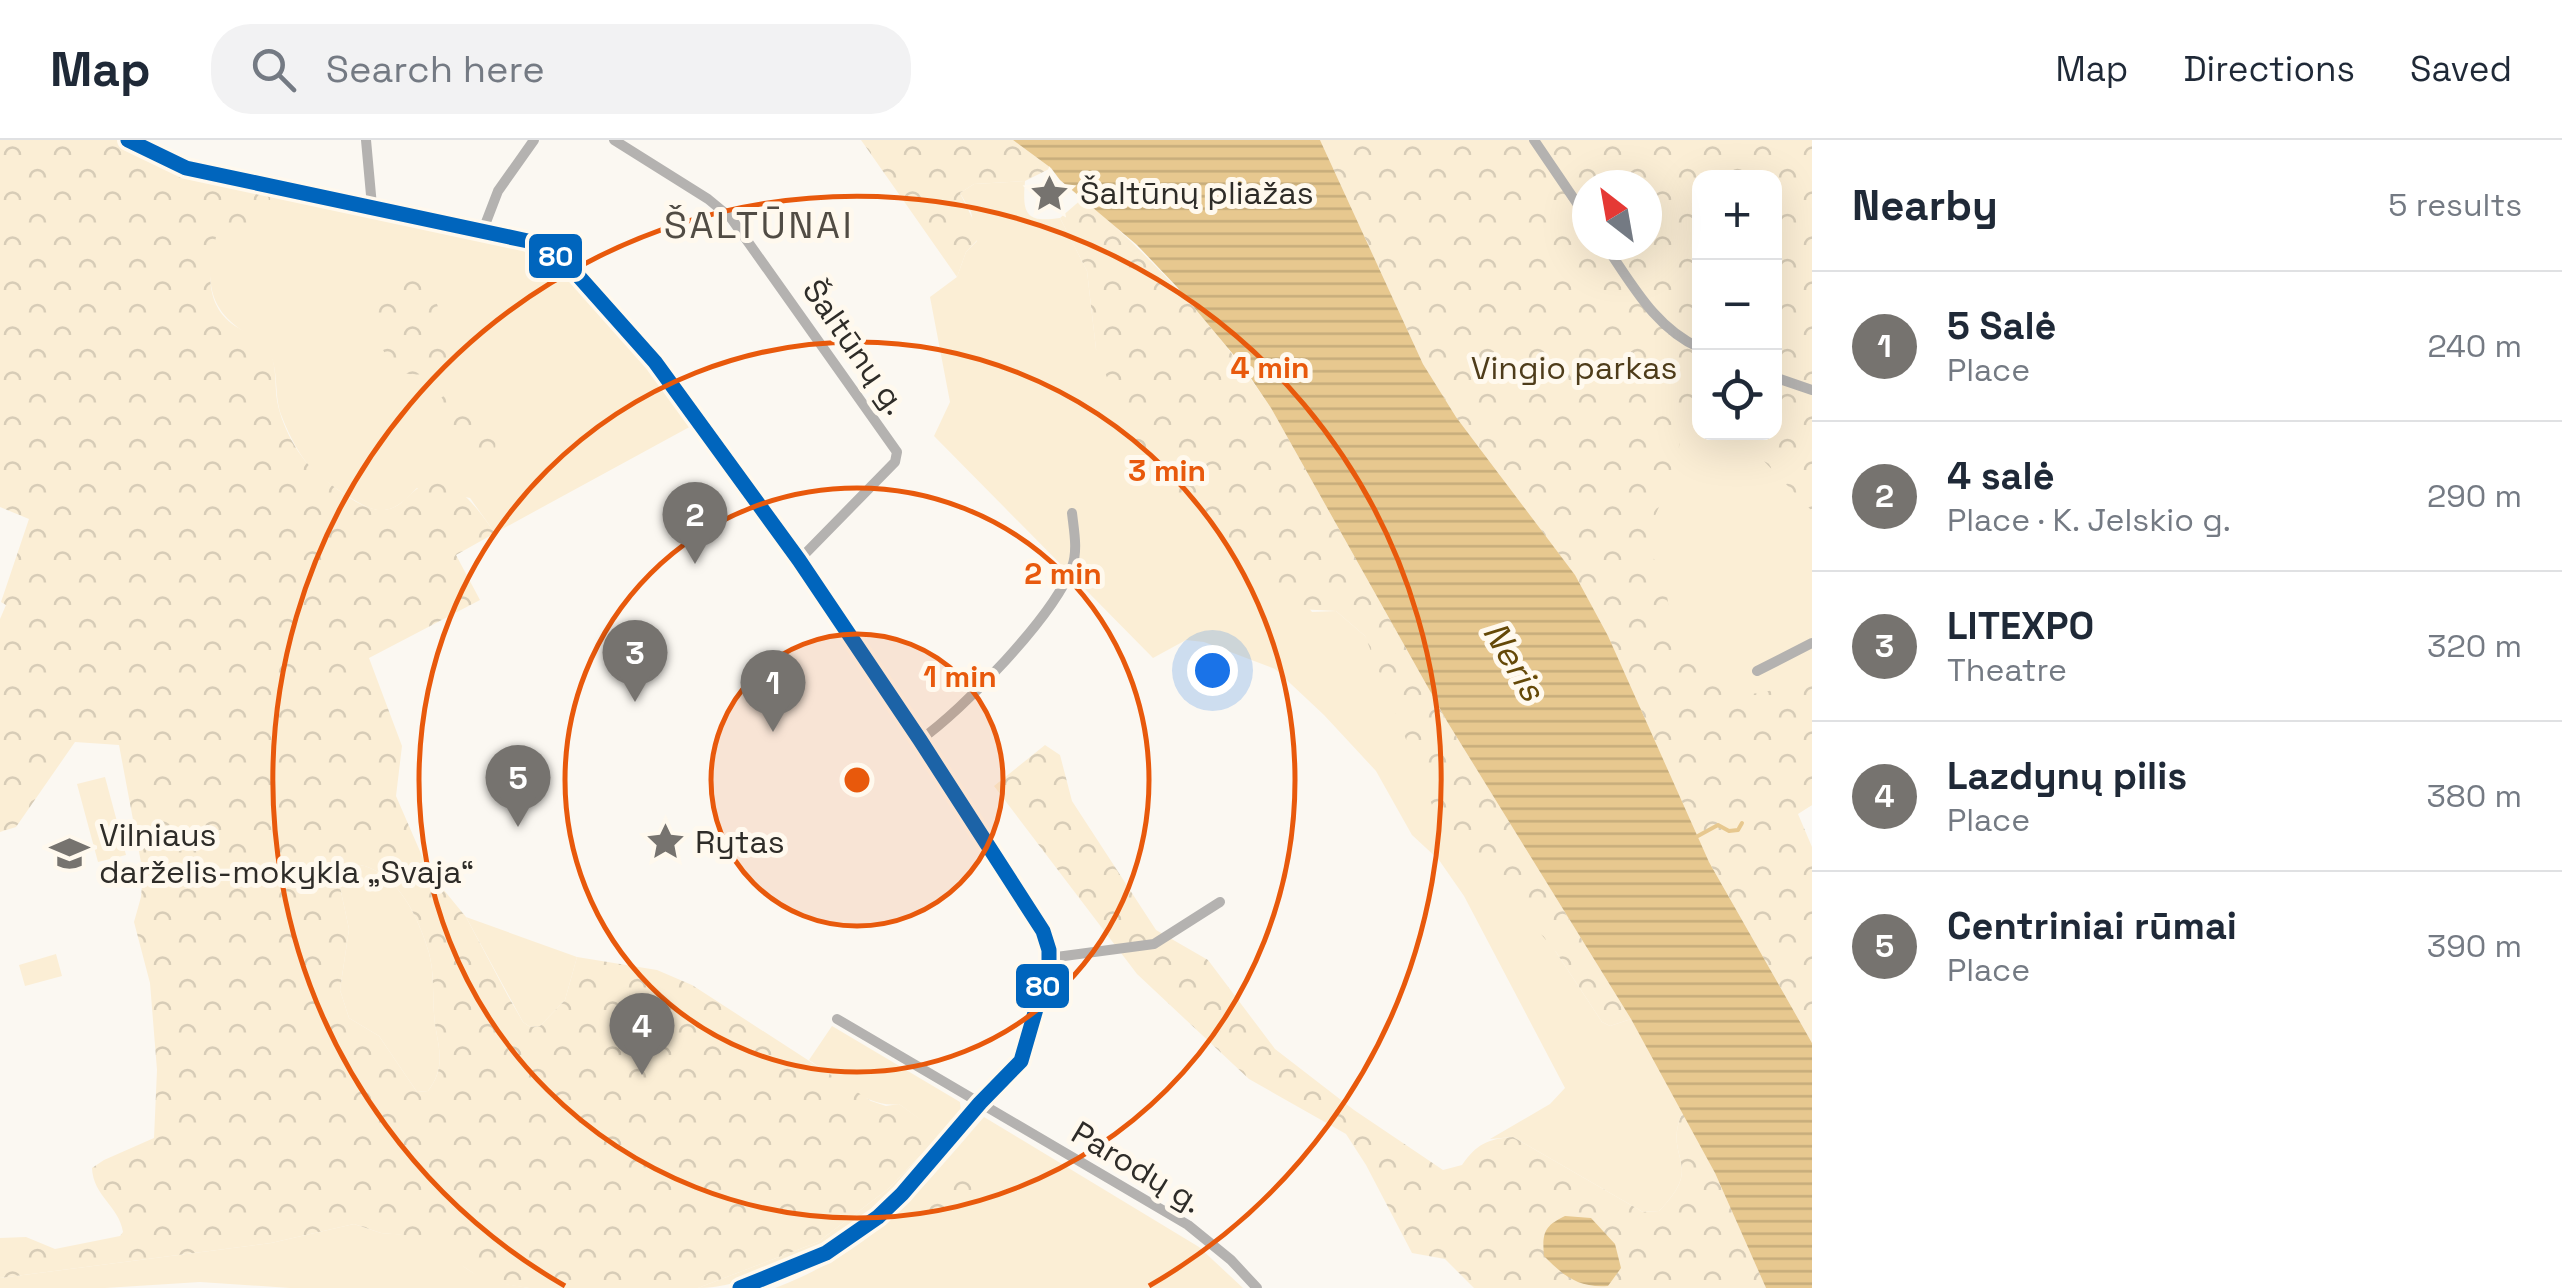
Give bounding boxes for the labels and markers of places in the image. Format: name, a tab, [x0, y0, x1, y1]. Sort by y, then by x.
place icon: Šaltūnų pliažas	[1029, 172, 1071, 214]
place label: Šaltūnų pliažas	[1080, 173, 1314, 213]
pin: 2	[662, 482, 728, 564]
pin: 3	[602, 620, 668, 702]
pin: 1	[740, 650, 806, 732]
pin: 5	[486, 744, 550, 827]
centre of rings	[839, 762, 875, 798]
place label: Vilniaus darželis-mokykla „Svaja“	[99, 815, 474, 892]
place icon: Rytas	[644, 821, 686, 863]
place label: Rytas	[695, 822, 785, 862]
school or university icon: Vilniaus darželis-mokykla „Svaja“	[48, 832, 90, 874]
pin: 4	[610, 992, 674, 1075]

